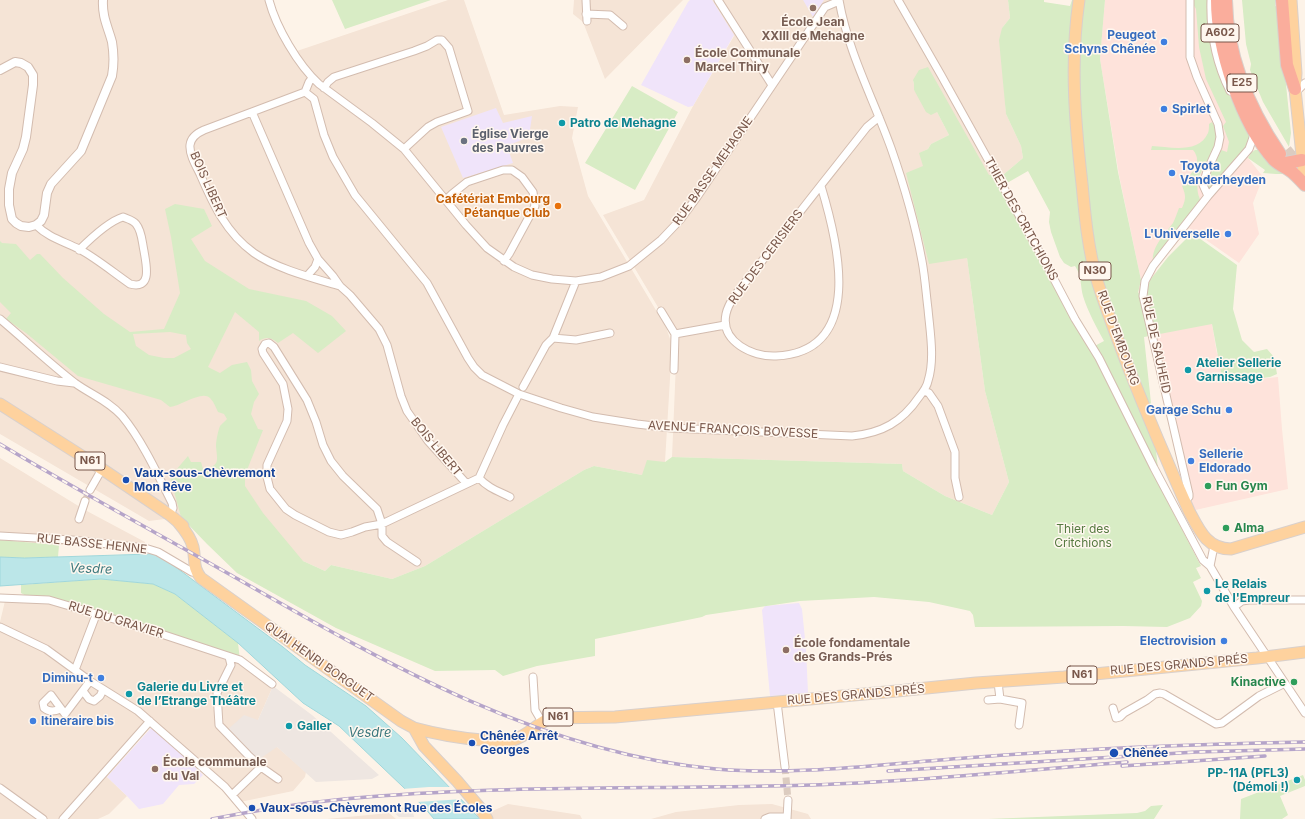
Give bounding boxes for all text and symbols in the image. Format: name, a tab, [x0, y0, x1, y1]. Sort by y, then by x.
marker: École Jean XXIII de Mehagne	[808, 3, 818, 13]
place label: École Jean XXIII de Mehagne	[761, 15, 865, 43]
road number: A602	[1201, 24, 1239, 42]
place label: Peugeot Schyns Chênée	[1064, 28, 1156, 56]
marker: Peugeot Schyns Chênée	[1159, 37, 1169, 47]
place label: École Communale Marcel Thiry	[695, 46, 800, 74]
marker: École Communale Marcel Thiry	[682, 55, 692, 65]
road number: E25	[1227, 74, 1257, 92]
place label: Spirlet	[1172, 102, 1211, 116]
marker: Spirlet	[1159, 104, 1169, 114]
street label: RUE BASSE MEHAGNE	[670, 114, 756, 228]
place label: Patro de Mehagne	[570, 116, 676, 130]
marker: Patro de Mehagne	[557, 118, 567, 128]
place label: Église Vierge des Pauvres	[472, 127, 549, 155]
marker: Église Vierge des Pauvres	[459, 136, 469, 146]
street label: BOIS LIBERT	[187, 149, 229, 221]
street label: THIER DES CRITCHIONS	[981, 155, 1061, 283]
place label: Toyota Vanderheyden	[1180, 159, 1266, 187]
marker: Toyota Vanderheyden	[1167, 168, 1177, 178]
place label: Cafétériat Embourg Pétanque Club	[436, 192, 550, 220]
marker: Cafétériat Embourg Pétanque Club	[553, 201, 563, 211]
street label: RUE DES CERISIERS	[726, 207, 806, 307]
place label: L'Universelle	[1144, 227, 1220, 241]
marker: L'Universelle	[1223, 229, 1233, 239]
road number: N30	[1079, 262, 1111, 280]
street label: RUE D'EMBOURG	[1094, 288, 1142, 388]
street label: RUE DE SAUHEID	[1139, 295, 1173, 395]
place label: Atelier Sellerie Garnissage	[1196, 356, 1281, 384]
marker: Atelier Sellerie Garnissage	[1183, 365, 1193, 375]
place label: Garage Schu	[1146, 403, 1221, 417]
marker: Garage Schu	[1224, 405, 1234, 415]
street label: BOIS LIBERT	[407, 415, 465, 479]
street label: AVENUE FRANÇOIS BOVESSE	[647, 418, 819, 442]
place label: Sellerie Eldorado	[1199, 447, 1251, 475]
road number: N61	[75, 452, 105, 470]
marker: Sellerie Eldorado	[1186, 456, 1196, 466]
place label: Vaux-sous-Chèvremont Mon Rêve	[134, 466, 275, 494]
marker: Vaux-sous-Chèvremont Mon Rêve	[121, 475, 131, 485]
place label: Fun Gym	[1216, 479, 1268, 493]
marker: Fun Gym	[1203, 481, 1213, 491]
place label: Alma	[1234, 521, 1264, 535]
park label: Thier des Critchions	[1054, 522, 1112, 550]
marker: Alma	[1221, 523, 1231, 533]
street label: RUE BASSE HENNE	[36, 531, 148, 557]
water label: Vesdre	[69, 560, 113, 578]
place label: Le Relais de l'Empreur	[1215, 577, 1290, 605]
marker: Le Relais de l'Empreur	[1202, 586, 1212, 596]
street label: RUE DU GRAVIER	[67, 599, 165, 641]
street label: QUAI HENRI BORGUET	[262, 619, 376, 705]
place label: Electrovision	[1140, 634, 1216, 648]
place label: École fondamentale des Grands-Prés	[794, 636, 910, 664]
marker: Electrovision	[1219, 636, 1229, 646]
marker: École fondamentale des Grands-Prés	[781, 645, 791, 655]
street label: RUE DES GRANDS PRÉS	[1110, 652, 1248, 678]
road number: N61	[1067, 666, 1097, 684]
place label: Diminu-t	[42, 671, 93, 685]
marker: Diminu-t	[96, 673, 106, 683]
place label: Kinactive	[1231, 675, 1286, 689]
marker: Kinactive	[1289, 677, 1299, 687]
place label: Galerie du Livre et de l’Etrange Théâtre	[137, 680, 256, 708]
street label: RUE DES GRANDS PRÉS	[787, 682, 925, 708]
marker: Galerie du Livre et de l’Etrange Théâtre	[124, 689, 134, 699]
road number: N61	[543, 708, 573, 726]
place label: Itineraire bis	[41, 714, 114, 728]
marker: Itineraire bis	[28, 716, 38, 726]
place label: Galler	[297, 719, 332, 733]
marker: Galler	[284, 721, 294, 731]
water label: Vesdre	[349, 725, 391, 741]
place label: Chênée Arrêt Georges	[480, 729, 558, 757]
marker: Chênée Arrêt Georges	[467, 738, 477, 748]
place label: Chênée	[1123, 746, 1168, 760]
marker: Chênée	[1108, 747, 1120, 759]
place label: École communale du Val	[163, 755, 267, 783]
marker: École communale du Val	[150, 764, 160, 774]
place label: PP-11A (PFL3) (Démoli !)	[1208, 766, 1289, 794]
marker: PP-11A (PFL3) (Démoli !)	[1292, 775, 1302, 785]
place label: Vaux-sous-Chèvremont Rue des Écoles	[260, 801, 493, 815]
marker: Vaux-sous-Chèvremont Rue des Écoles	[247, 803, 257, 813]

